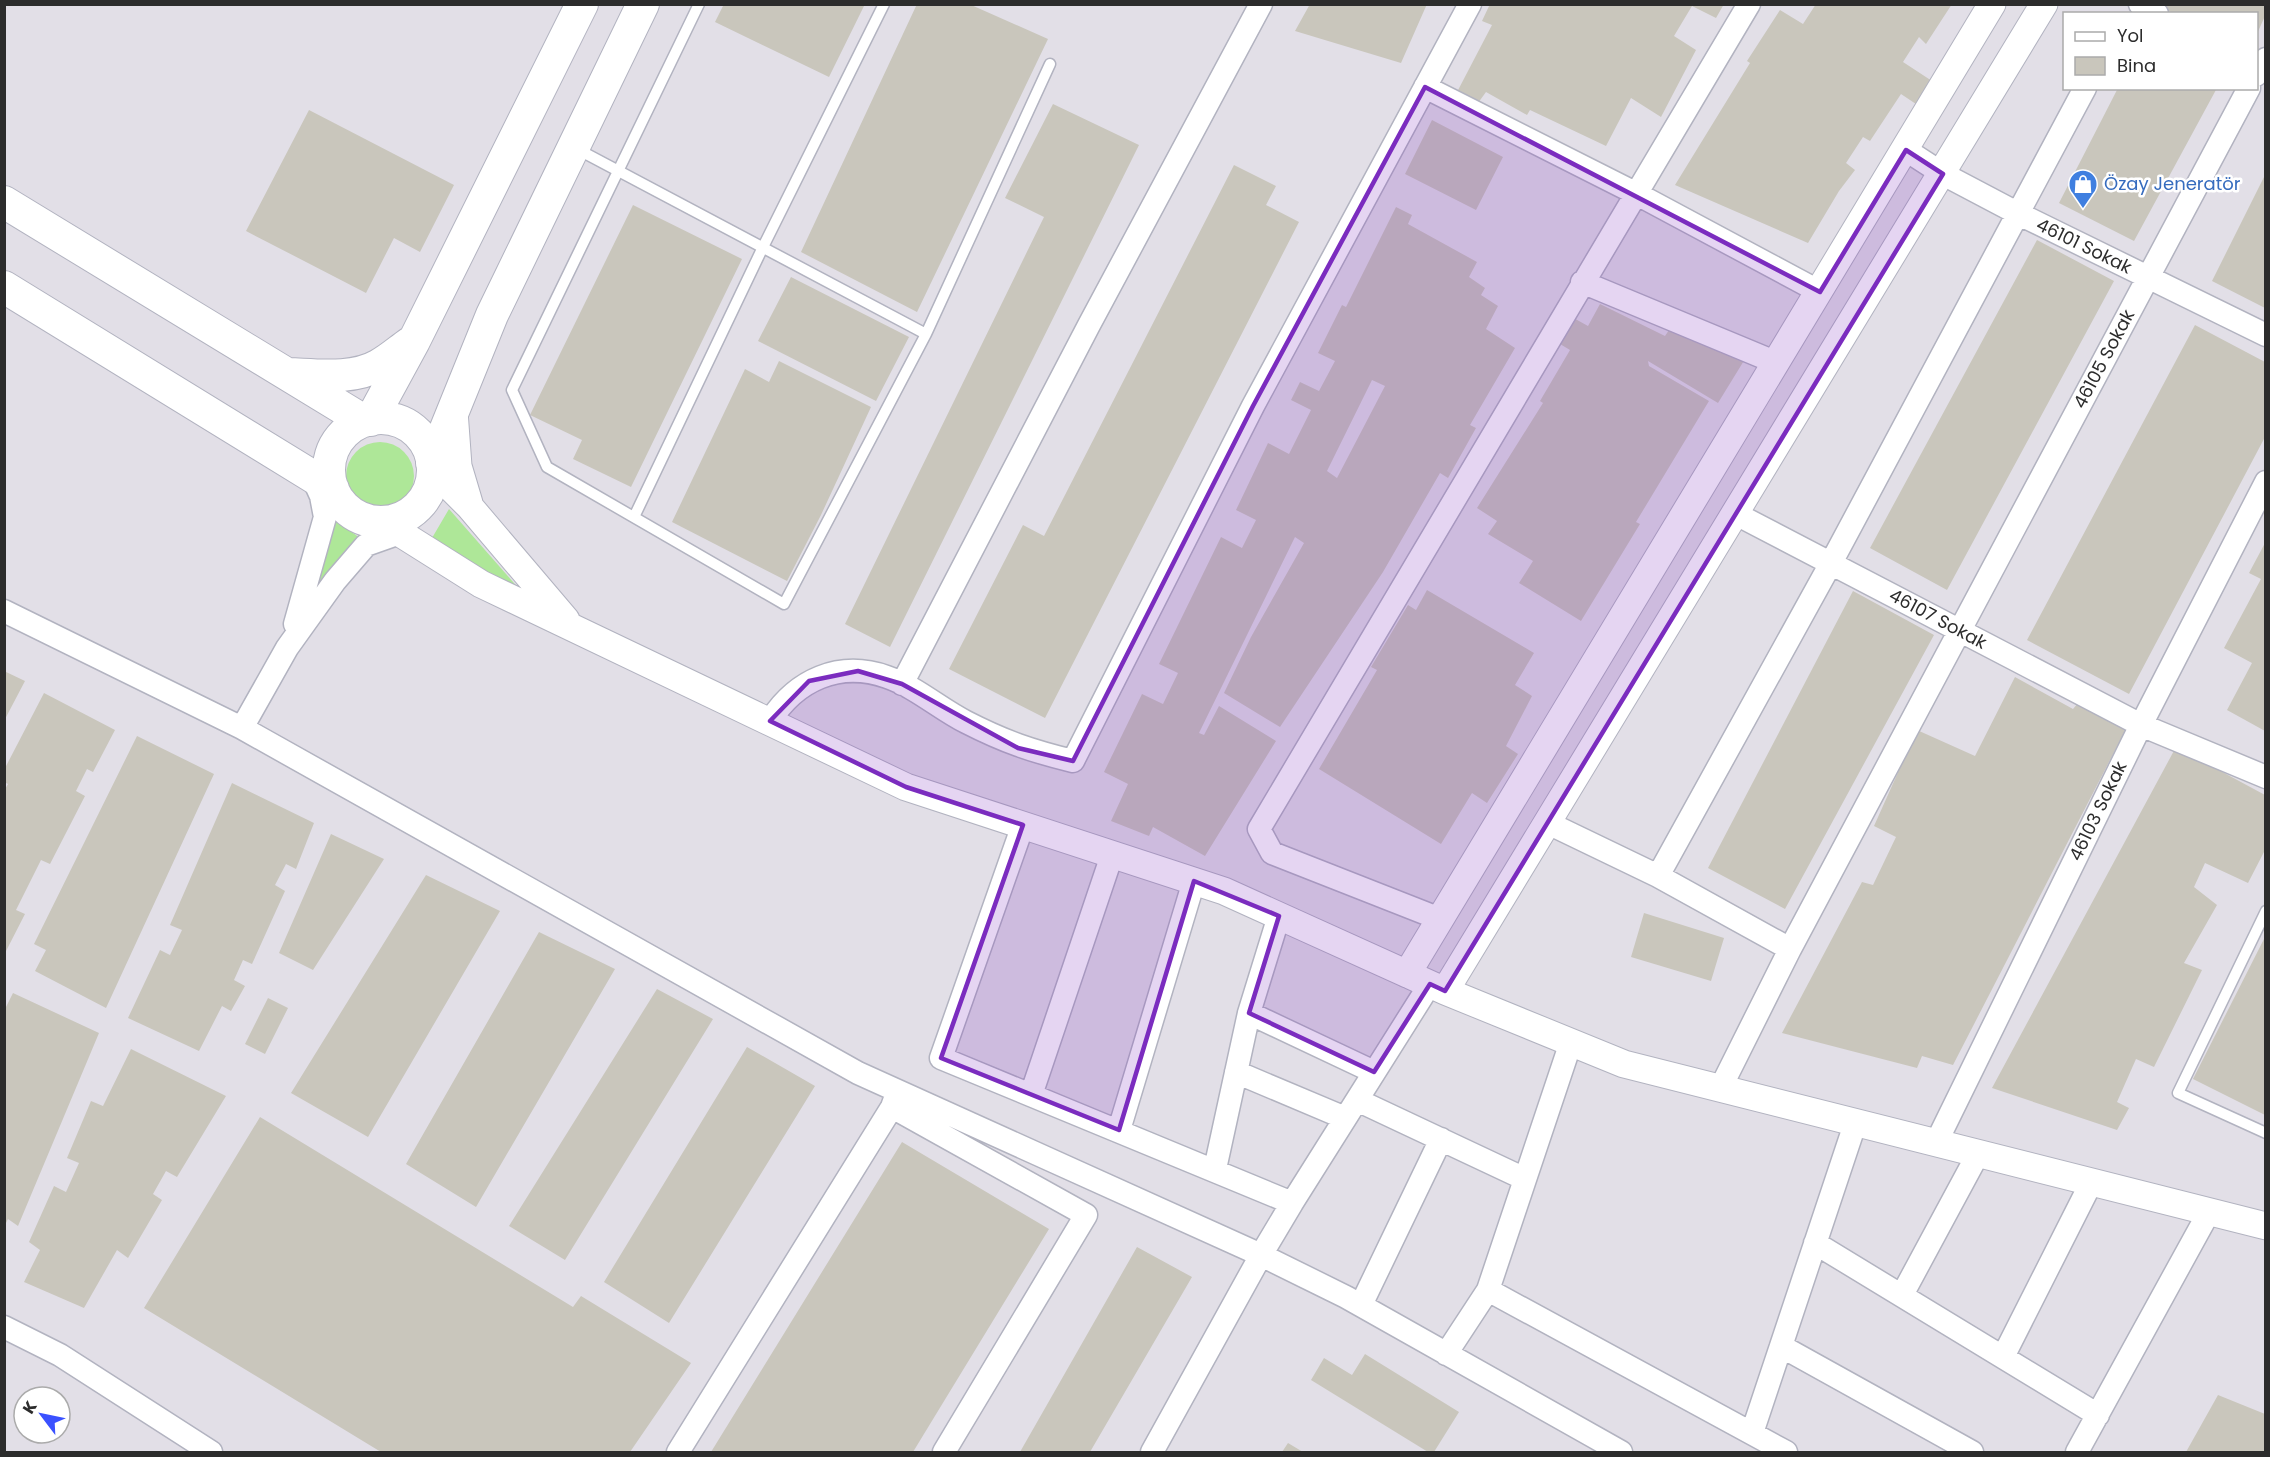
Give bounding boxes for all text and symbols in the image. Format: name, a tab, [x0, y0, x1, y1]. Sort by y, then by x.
legend	[2063, 12, 2258, 90]
text: Yol	[2117, 23, 2143, 48]
text: Bina	[2117, 53, 2156, 78]
shop icon: Özay Jeneratör	[2067, 168, 2099, 210]
place label: Özay Jeneratör	[2104, 171, 2241, 196]
street label: 46101 Sokak	[2032, 212, 2137, 280]
street label: 46105 Sokak	[2067, 304, 2140, 413]
street label: 46107 Sokak	[1885, 582, 1992, 655]
street label: 46103 Sokak	[2063, 756, 2133, 865]
north arrow	[12, 1385, 72, 1445]
text: K	[17, 1396, 42, 1418]

